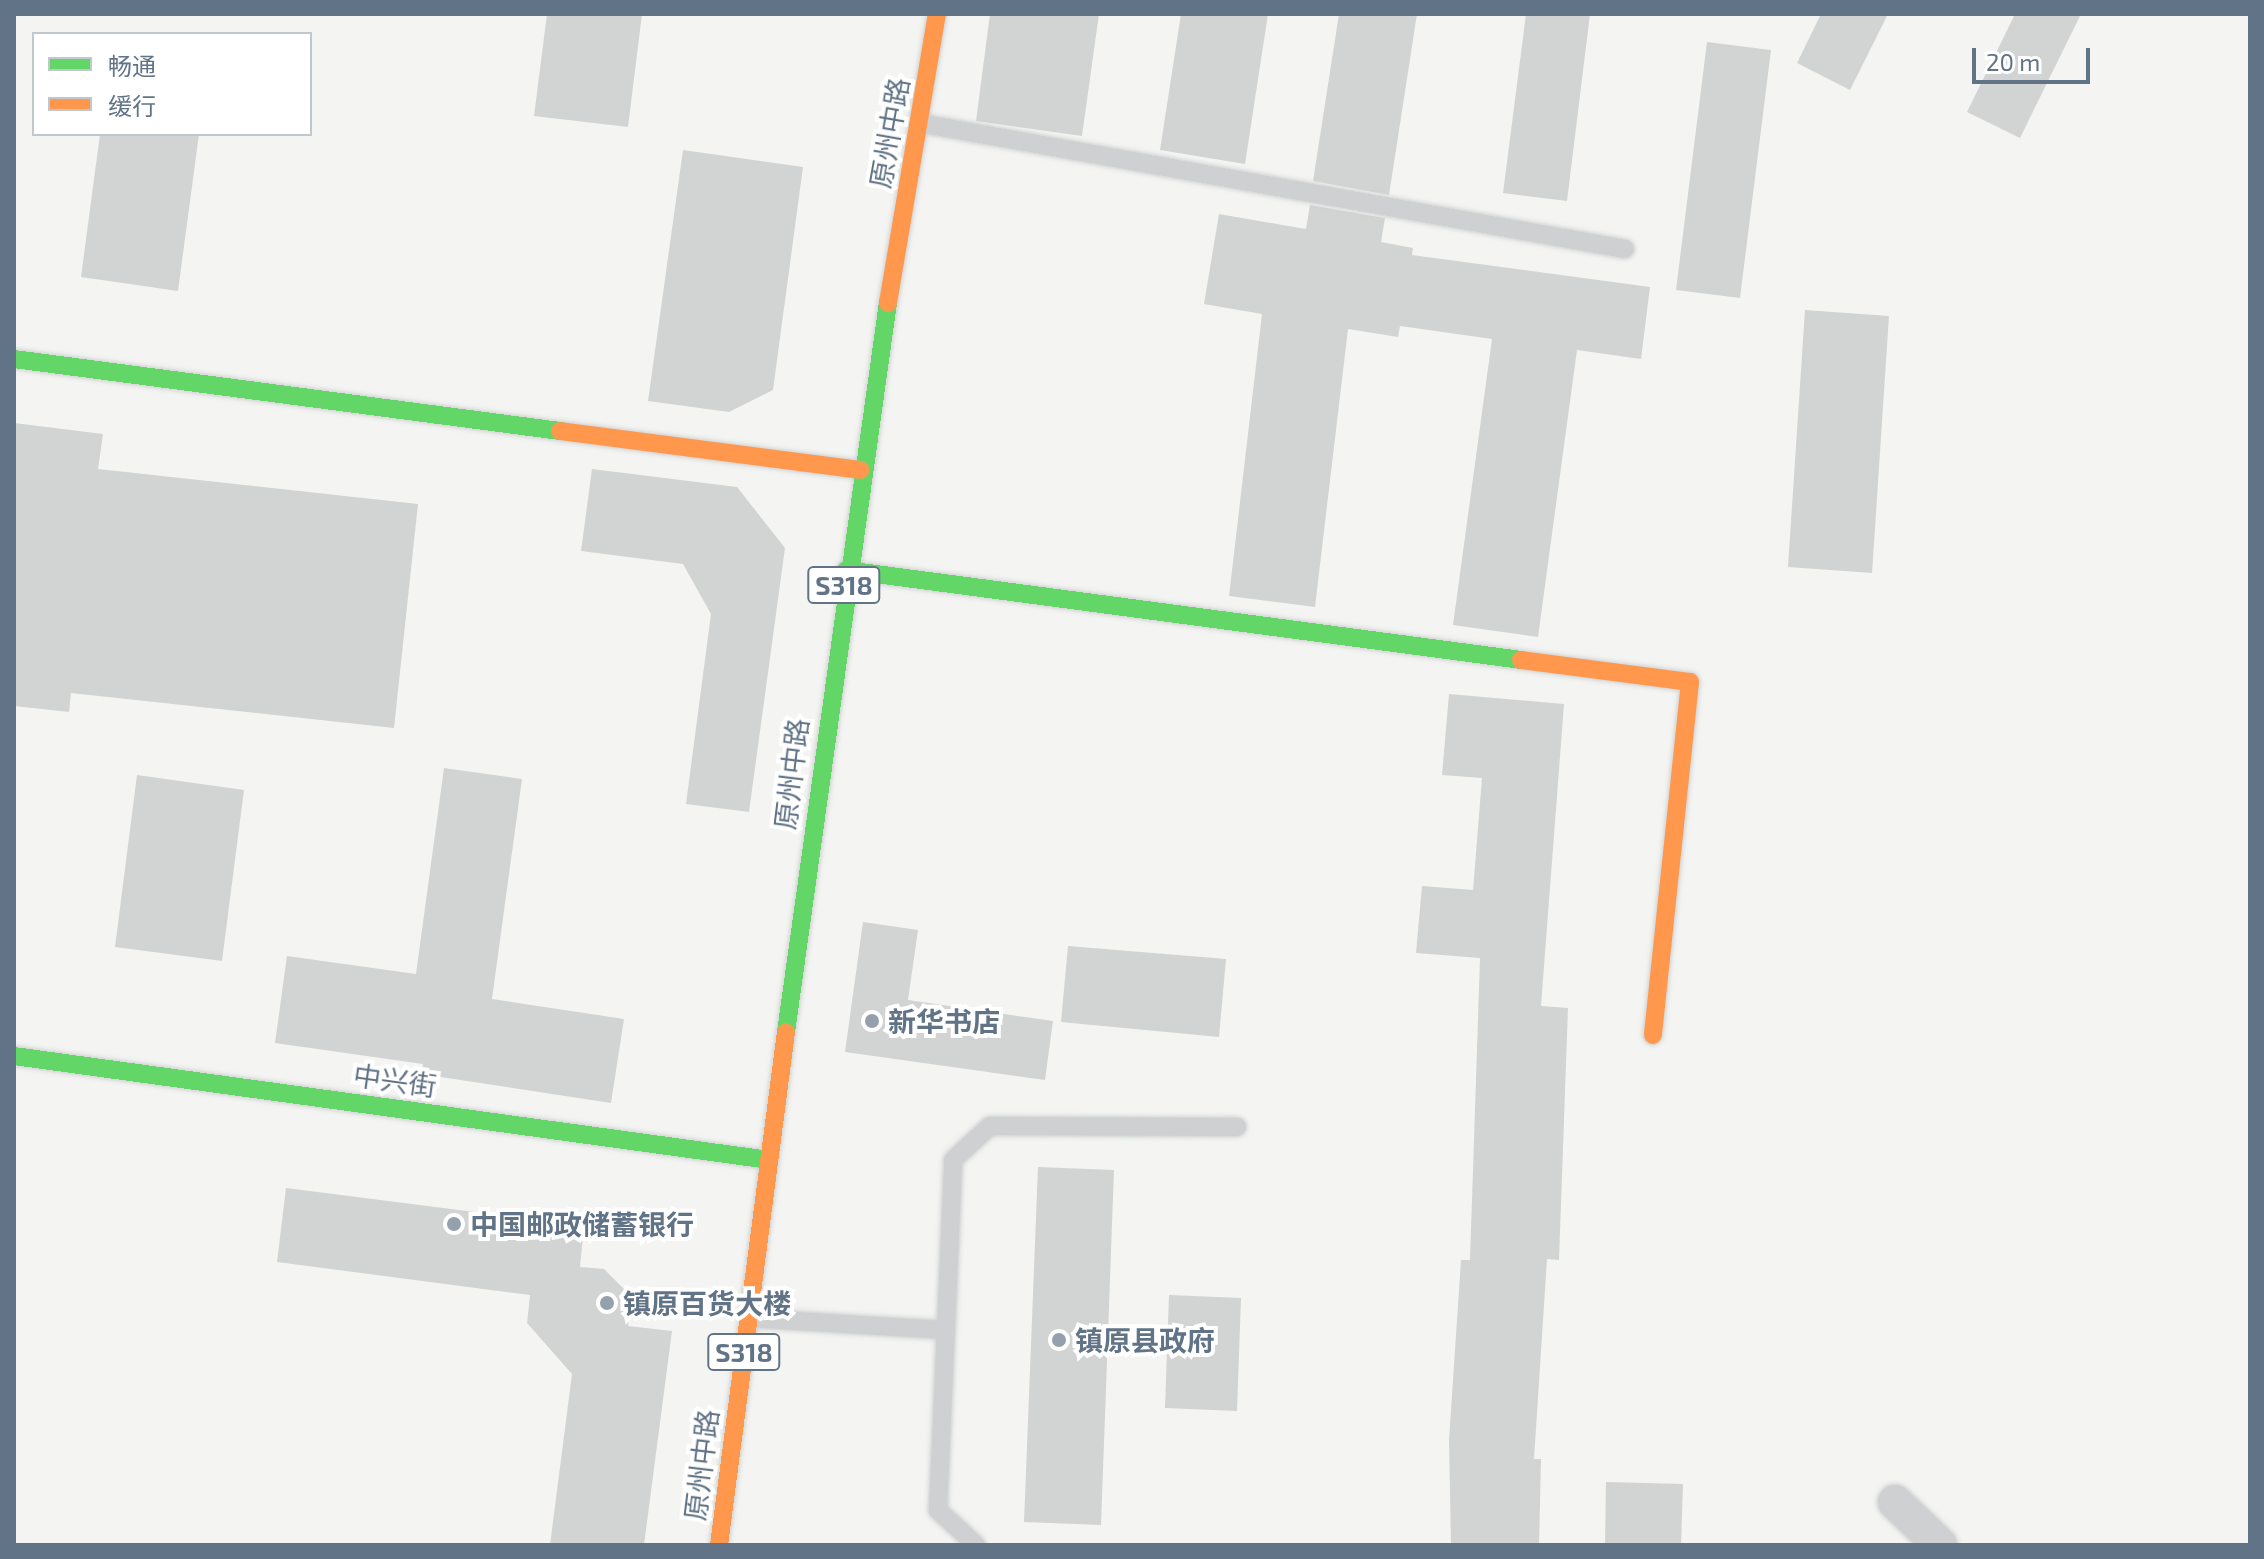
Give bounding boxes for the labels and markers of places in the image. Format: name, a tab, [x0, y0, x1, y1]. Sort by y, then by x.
place label: 新华书店	[888, 1004, 1000, 1038]
marker: 新华书店	[863, 1012, 881, 1030]
place label: 中国邮政储蓄银行	[470, 1207, 694, 1241]
marker: 中国邮政储蓄银行	[445, 1215, 463, 1233]
place label: 镇原百货大楼	[623, 1286, 791, 1320]
marker: 镇原百货大楼	[598, 1294, 616, 1312]
place label: 镇原县政府	[1075, 1323, 1215, 1357]
marker: 镇原县政府	[1050, 1331, 1068, 1349]

